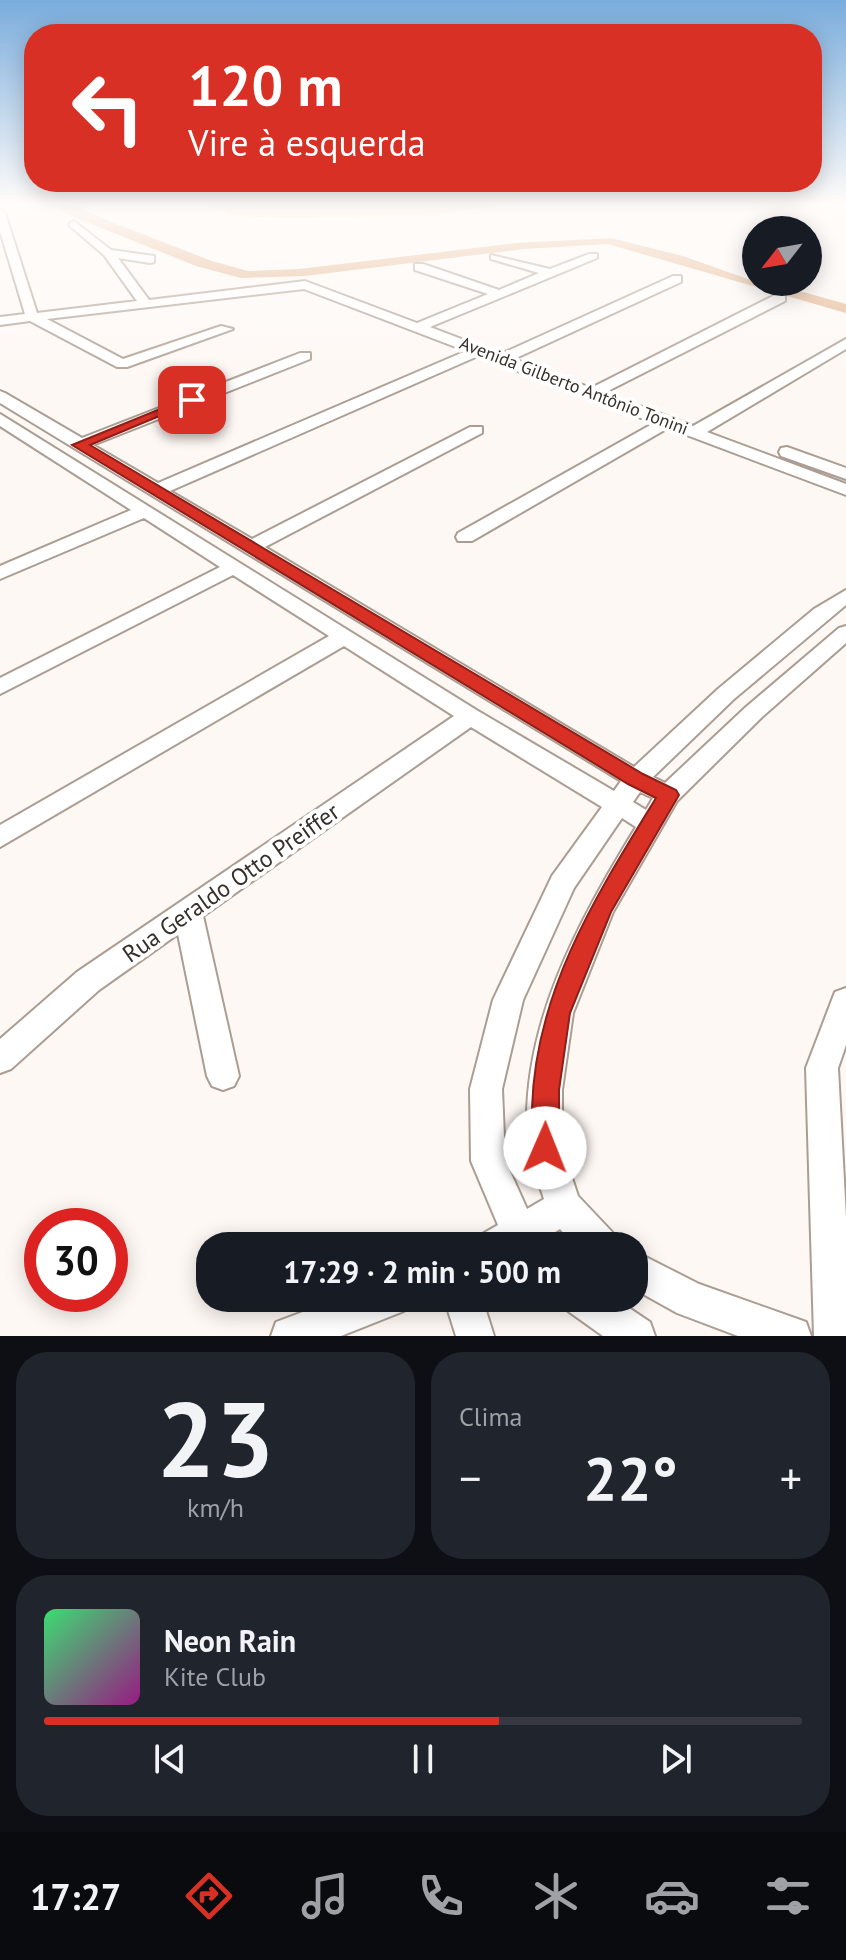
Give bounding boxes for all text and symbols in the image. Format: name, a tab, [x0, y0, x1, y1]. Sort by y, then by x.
text: 120 m	[188, 49, 343, 121]
icon: left	[56, 56, 160, 160]
text: Vire à esquerda	[188, 119, 426, 166]
north arrow	[742, 216, 822, 296]
map controls	[742, 216, 822, 296]
street label: Avenida Gilberto Antônio Tonini	[457, 331, 692, 440]
pin	[158, 366, 226, 434]
icon: arrive	[170, 378, 214, 422]
street label: Rua Geraldo Otto Preiffer	[116, 796, 345, 969]
position arrow	[503, 1106, 587, 1190]
speed limit sign: 30	[24, 1208, 128, 1312]
text: 17:29 · 2 min · 500 m	[283, 1252, 561, 1291]
text: 23	[157, 1371, 274, 1506]
text: Clima	[459, 1400, 522, 1433]
text: 22°	[583, 1439, 678, 1517]
text: −	[459, 1449, 481, 1506]
text: +	[780, 1449, 802, 1506]
text: km/h	[187, 1491, 244, 1524]
text: Neon Rain	[164, 1621, 296, 1660]
text: Kite Club	[164, 1660, 266, 1693]
icon: previous	[148, 1737, 192, 1781]
icon: pause	[401, 1737, 445, 1781]
icon: next	[654, 1737, 698, 1781]
icon: directions	[181, 1868, 237, 1924]
icon: music	[297, 1868, 353, 1924]
icon: phone	[413, 1868, 469, 1924]
icon: climate	[528, 1868, 584, 1924]
icon: car	[644, 1868, 700, 1924]
icon: filters	[760, 1868, 816, 1924]
text: 17:27	[30, 1873, 121, 1920]

